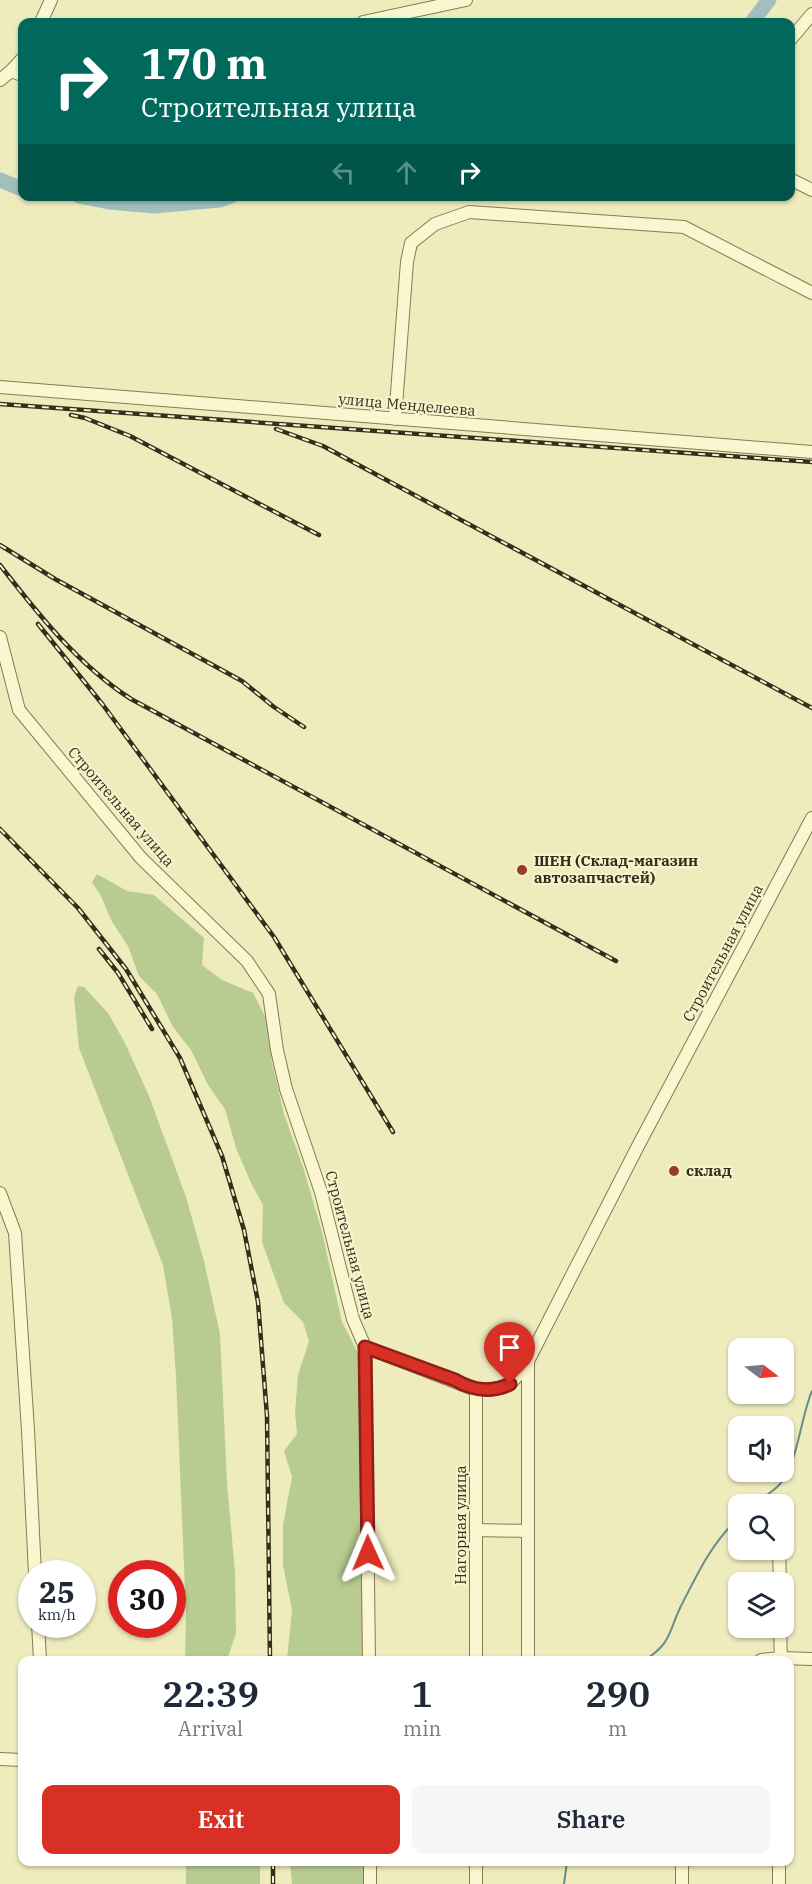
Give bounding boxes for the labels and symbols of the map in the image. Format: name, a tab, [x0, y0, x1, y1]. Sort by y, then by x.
street label: улица Менделеева	[338, 389, 477, 420]
street label: Строительная улица	[64, 743, 179, 871]
place label: ШЕН (Склад-магазин автозапчастей)	[534, 851, 698, 887]
marker: ШЕН (Склад-магазин автозапчастей)	[515, 863, 529, 877]
street label: Строительная улица	[678, 881, 767, 1025]
place label: склад	[686, 1161, 732, 1180]
marker: склад	[667, 1164, 681, 1178]
street label: Строительная улица	[322, 1169, 379, 1321]
pin	[484, 1322, 535, 1384]
north arrow	[728, 1338, 794, 1404]
street label: Нагорная улица	[451, 1465, 470, 1585]
position arrow	[336, 1521, 400, 1585]
speed limit sign: 30	[108, 1560, 186, 1638]

